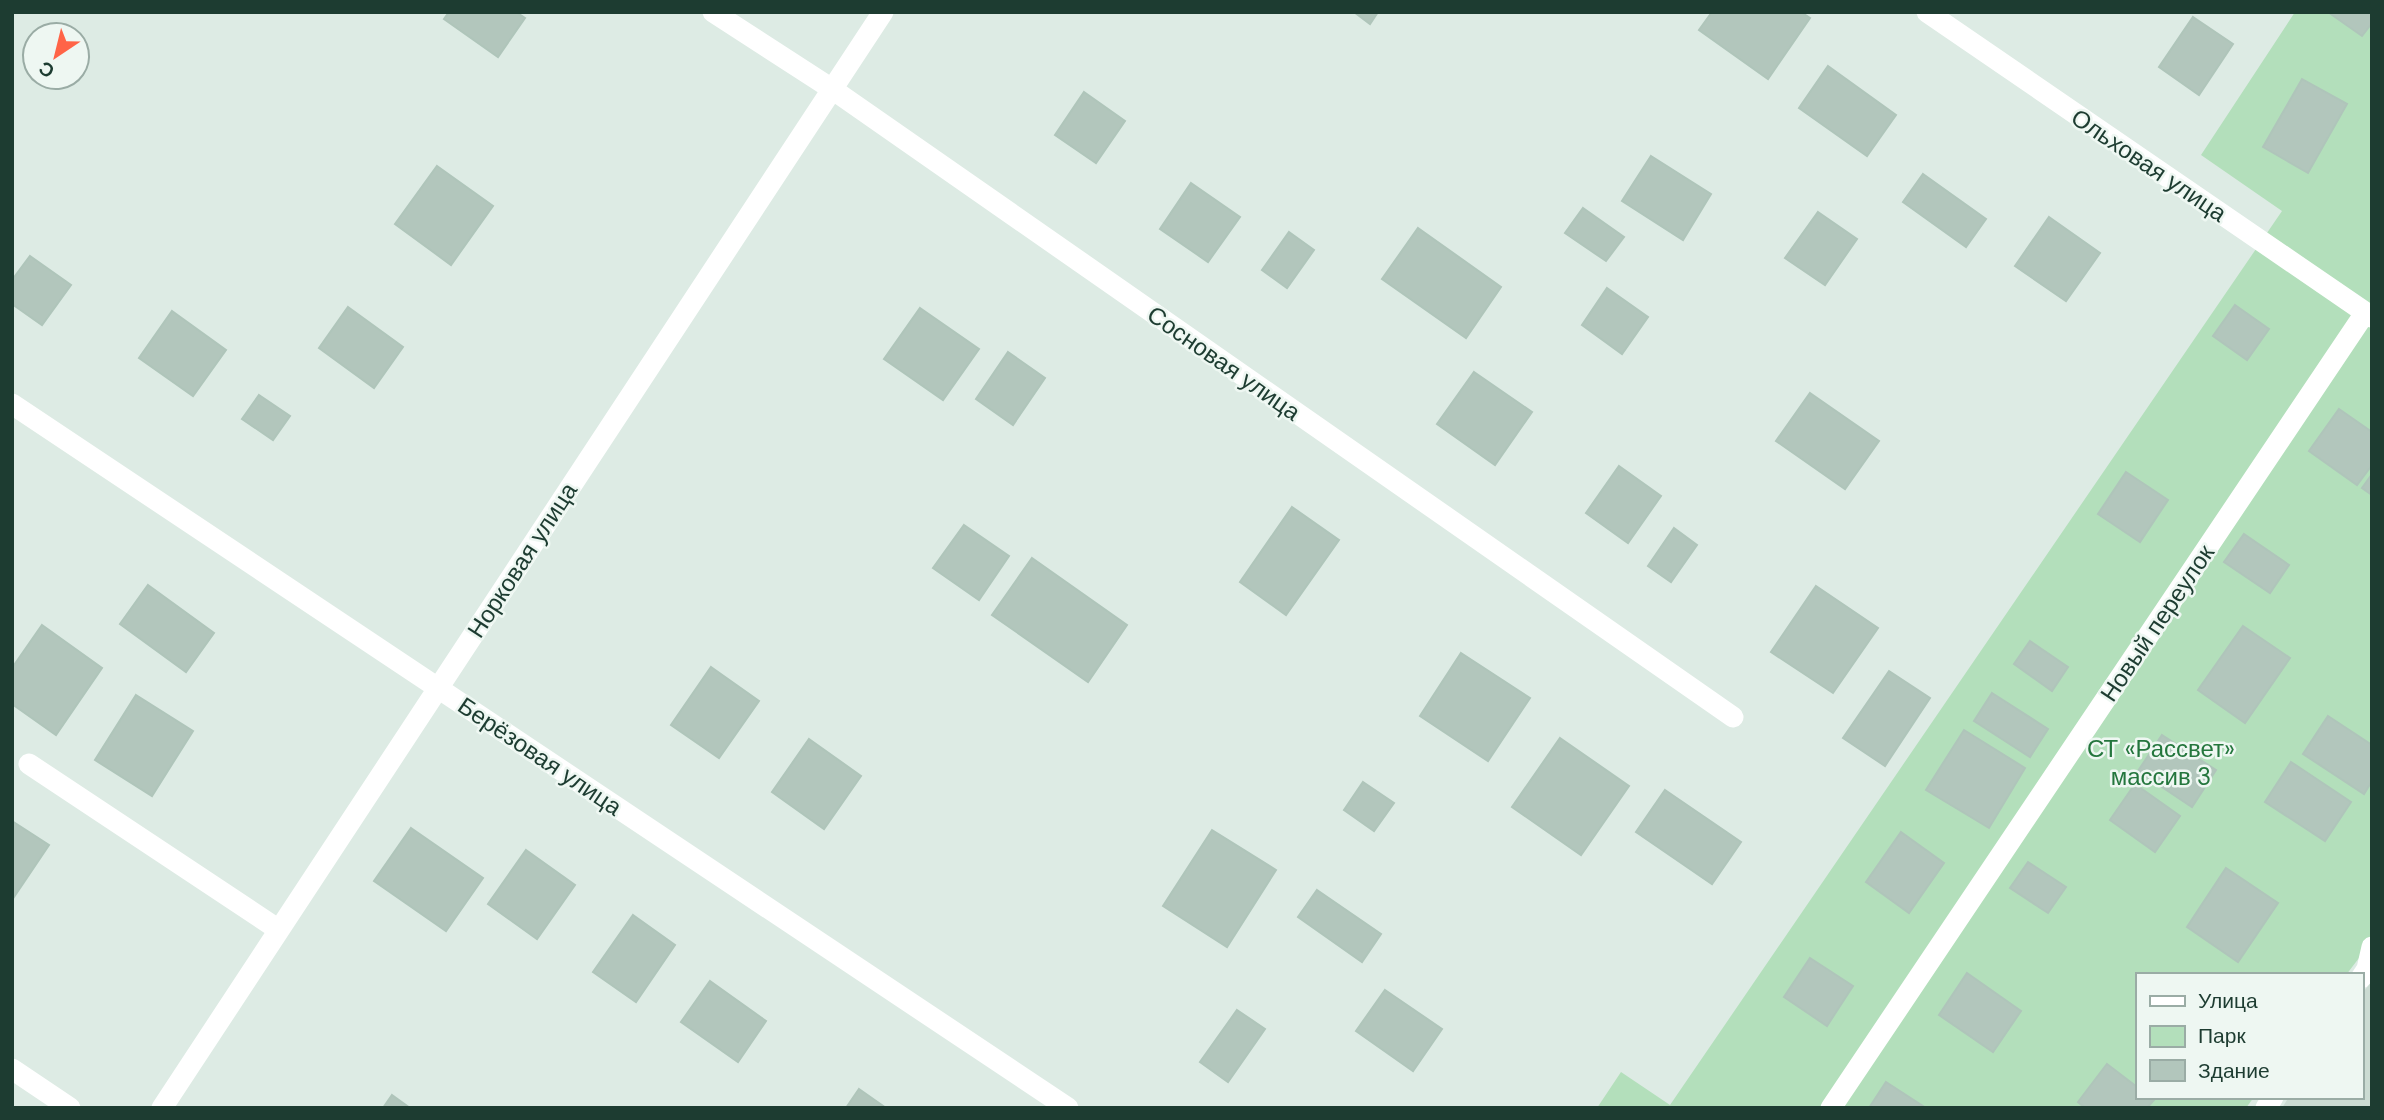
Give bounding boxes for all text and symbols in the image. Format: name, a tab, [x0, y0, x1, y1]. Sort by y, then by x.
north arrow	[21, 21, 91, 91]
text: С	[34, 55, 59, 84]
street label: Ольховая улица	[2065, 101, 2233, 229]
street label: Сосновая улица	[1141, 299, 1307, 428]
street label: Норковая улица	[460, 476, 584, 644]
street label: Новый переулок	[2093, 538, 2221, 707]
street label: Берёзовая улица	[452, 690, 628, 823]
park label: СТ «Рассвет» массив 3	[2087, 733, 2235, 792]
legend	[2136, 973, 2363, 1099]
text: Улица	[2198, 987, 2258, 1015]
text: Парк	[2198, 1022, 2246, 1050]
text: Здание	[2198, 1057, 2270, 1085]

